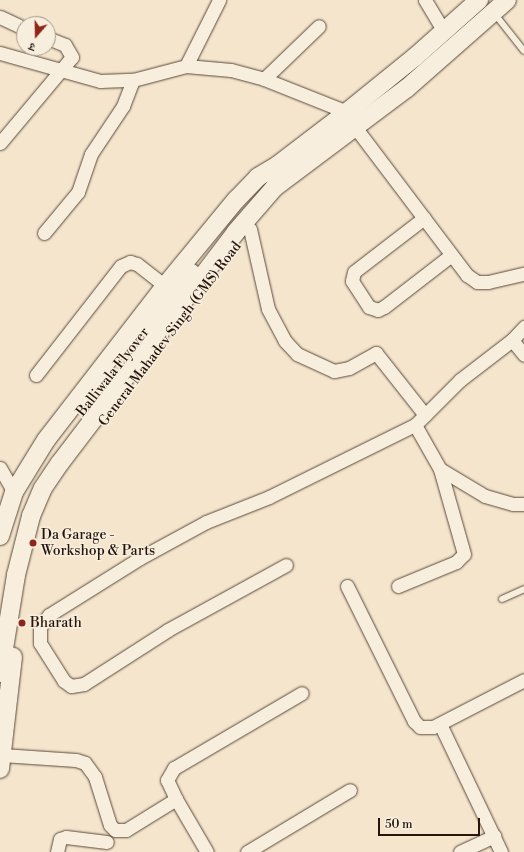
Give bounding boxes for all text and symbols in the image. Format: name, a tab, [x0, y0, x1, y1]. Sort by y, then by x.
north arrow	[16, 16, 56, 56]
text: उ	[27, 39, 37, 54]
street label: General Mahadev Singh (GMS) Road	[95, 238, 245, 430]
street label: Balliwala Flyover	[73, 324, 153, 420]
place label: Da Garage - Workshop & Parts	[41, 527, 155, 560]
marker: Da Garage - Workshop & Parts	[28, 538, 38, 548]
place label: Bharath	[30, 615, 82, 631]
marker: Bharath	[17, 618, 27, 628]
scale bar	[380, 810, 482, 836]
text: 50 m	[385, 817, 413, 832]

